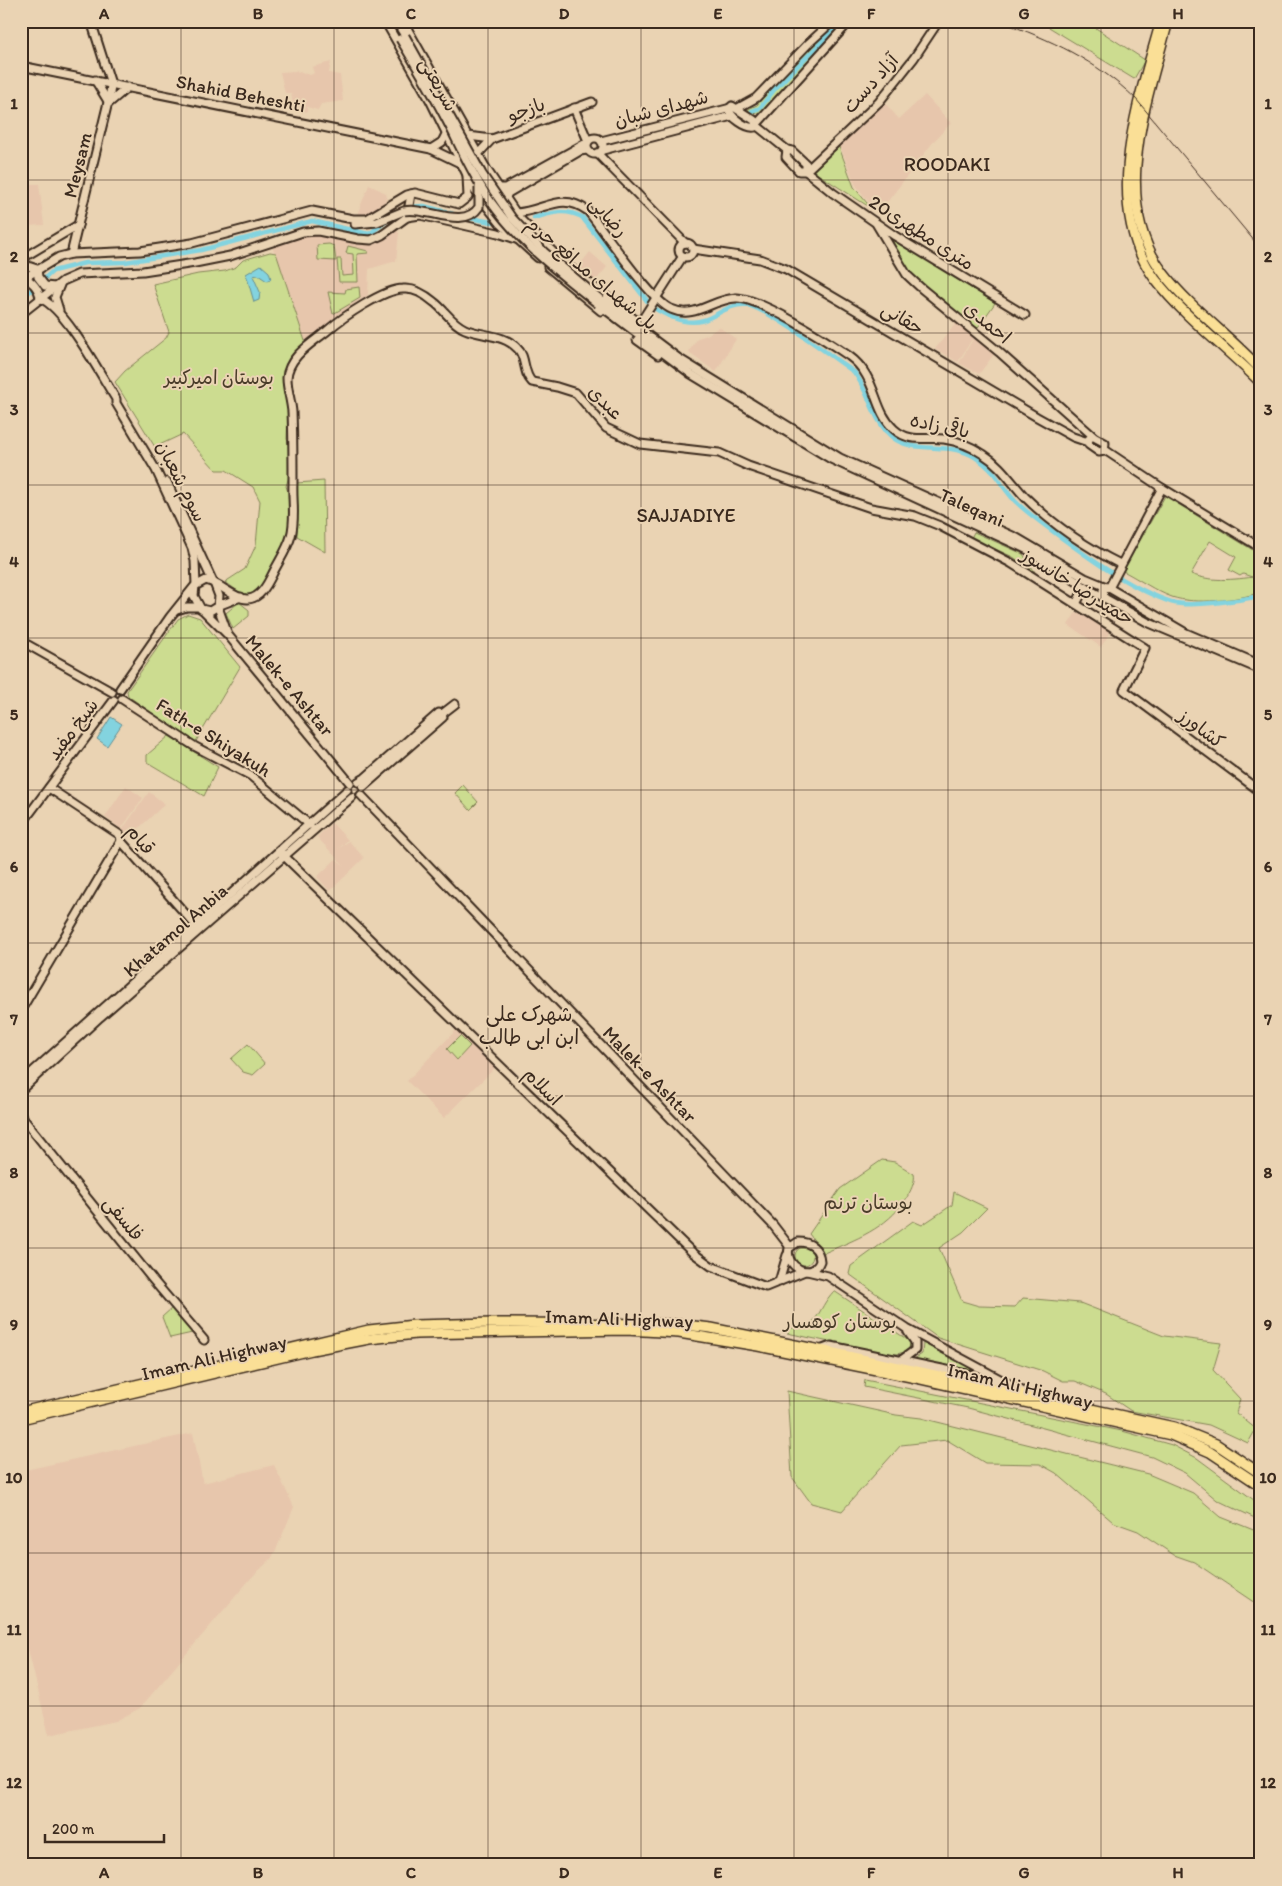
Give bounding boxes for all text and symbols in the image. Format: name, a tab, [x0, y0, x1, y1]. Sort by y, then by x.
text: A	[98, 4, 110, 23]
text: B	[253, 4, 264, 23]
text: C	[406, 4, 417, 23]
text: D	[559, 4, 570, 23]
text: E	[714, 4, 723, 23]
text: F	[867, 4, 876, 23]
text: G	[1018, 4, 1030, 23]
text: H	[1172, 4, 1184, 23]
street label: آزاد دست	[838, 48, 904, 118]
street label: شریعتی	[413, 53, 463, 116]
street label: Shahid Beheshti	[174, 70, 308, 117]
street label: شهدای شبان	[612, 85, 711, 132]
street label: بازجو	[502, 92, 548, 128]
text: 1	[10, 94, 18, 113]
text: 1	[1264, 94, 1272, 113]
street label: Meysam	[58, 130, 97, 200]
district label: ROODAKI	[904, 152, 990, 176]
street label: 20متری مطهری	[865, 190, 979, 275]
street label: رضایی	[583, 191, 633, 242]
street label: پل شهدای مدافع حرم	[519, 212, 662, 337]
text: 2	[10, 247, 19, 266]
text: 2	[1264, 247, 1273, 266]
street label: احمدی	[960, 296, 1016, 349]
street label: حقانی	[877, 297, 928, 341]
park label: بوستان امیرکبیر	[162, 366, 274, 389]
street label: عبدی	[583, 380, 628, 425]
text: 3	[10, 400, 19, 419]
text: 3	[1264, 400, 1273, 419]
street label: باقی زاده	[908, 407, 972, 443]
street label: سوم شعبان	[149, 437, 212, 527]
street label: Taleqani	[936, 483, 1008, 532]
district label: SAJJADIYE	[637, 503, 735, 527]
street label: حمیدرضا خانسوز	[1016, 542, 1138, 630]
text: 4	[9, 552, 19, 571]
text: 4	[1263, 552, 1273, 571]
street label: Malek-e Ashtar	[240, 630, 339, 741]
street label: Fath-e Shiyakuh	[152, 693, 275, 782]
street label: شیخ مفید	[42, 694, 104, 765]
street label: کشاورز	[1172, 702, 1229, 753]
text: 5	[10, 705, 19, 724]
text: 5	[1264, 705, 1273, 724]
street label: قیام	[119, 819, 160, 861]
text: 6	[10, 857, 19, 876]
text: 6	[1264, 857, 1273, 876]
street label: Khatamol Anbia	[119, 879, 232, 982]
district label: شهرک علی ابن ابی طالب	[479, 1002, 579, 1050]
text: 7	[9, 1010, 18, 1029]
text: 7	[1263, 1010, 1272, 1029]
street label: Malek-e Ashtar	[598, 1021, 702, 1128]
street label: اسلام	[517, 1062, 567, 1112]
text: 8	[10, 1163, 19, 1182]
text: 8	[1264, 1163, 1273, 1182]
street label: فلسفی	[98, 1191, 149, 1246]
park label: بوستان ترنم	[823, 1191, 913, 1217]
street label: Imam Ali Highway	[545, 1304, 694, 1333]
park label: بوستان کوهسار	[782, 1310, 896, 1333]
text: 9	[10, 1315, 18, 1334]
text: 9	[1264, 1315, 1272, 1334]
street label: Imam Ali Highway	[139, 1330, 289, 1385]
street label: Imam Ali Highway	[945, 1358, 1095, 1413]
text: 10	[5, 1468, 23, 1487]
text: 10	[1259, 1468, 1277, 1487]
text: 11	[7, 1620, 22, 1639]
text: 11	[1261, 1620, 1276, 1639]
text: 12	[6, 1773, 23, 1792]
text: 12	[1260, 1773, 1277, 1792]
scale bar	[45, 1811, 164, 1843]
text: 200 m	[52, 1820, 95, 1838]
text: A	[98, 1863, 110, 1882]
text: B	[253, 1863, 264, 1882]
text: C	[406, 1863, 417, 1882]
text: D	[559, 1863, 570, 1882]
text: E	[714, 1863, 723, 1882]
text: F	[867, 1863, 876, 1882]
text: G	[1018, 1863, 1030, 1882]
text: H	[1172, 1863, 1184, 1882]

